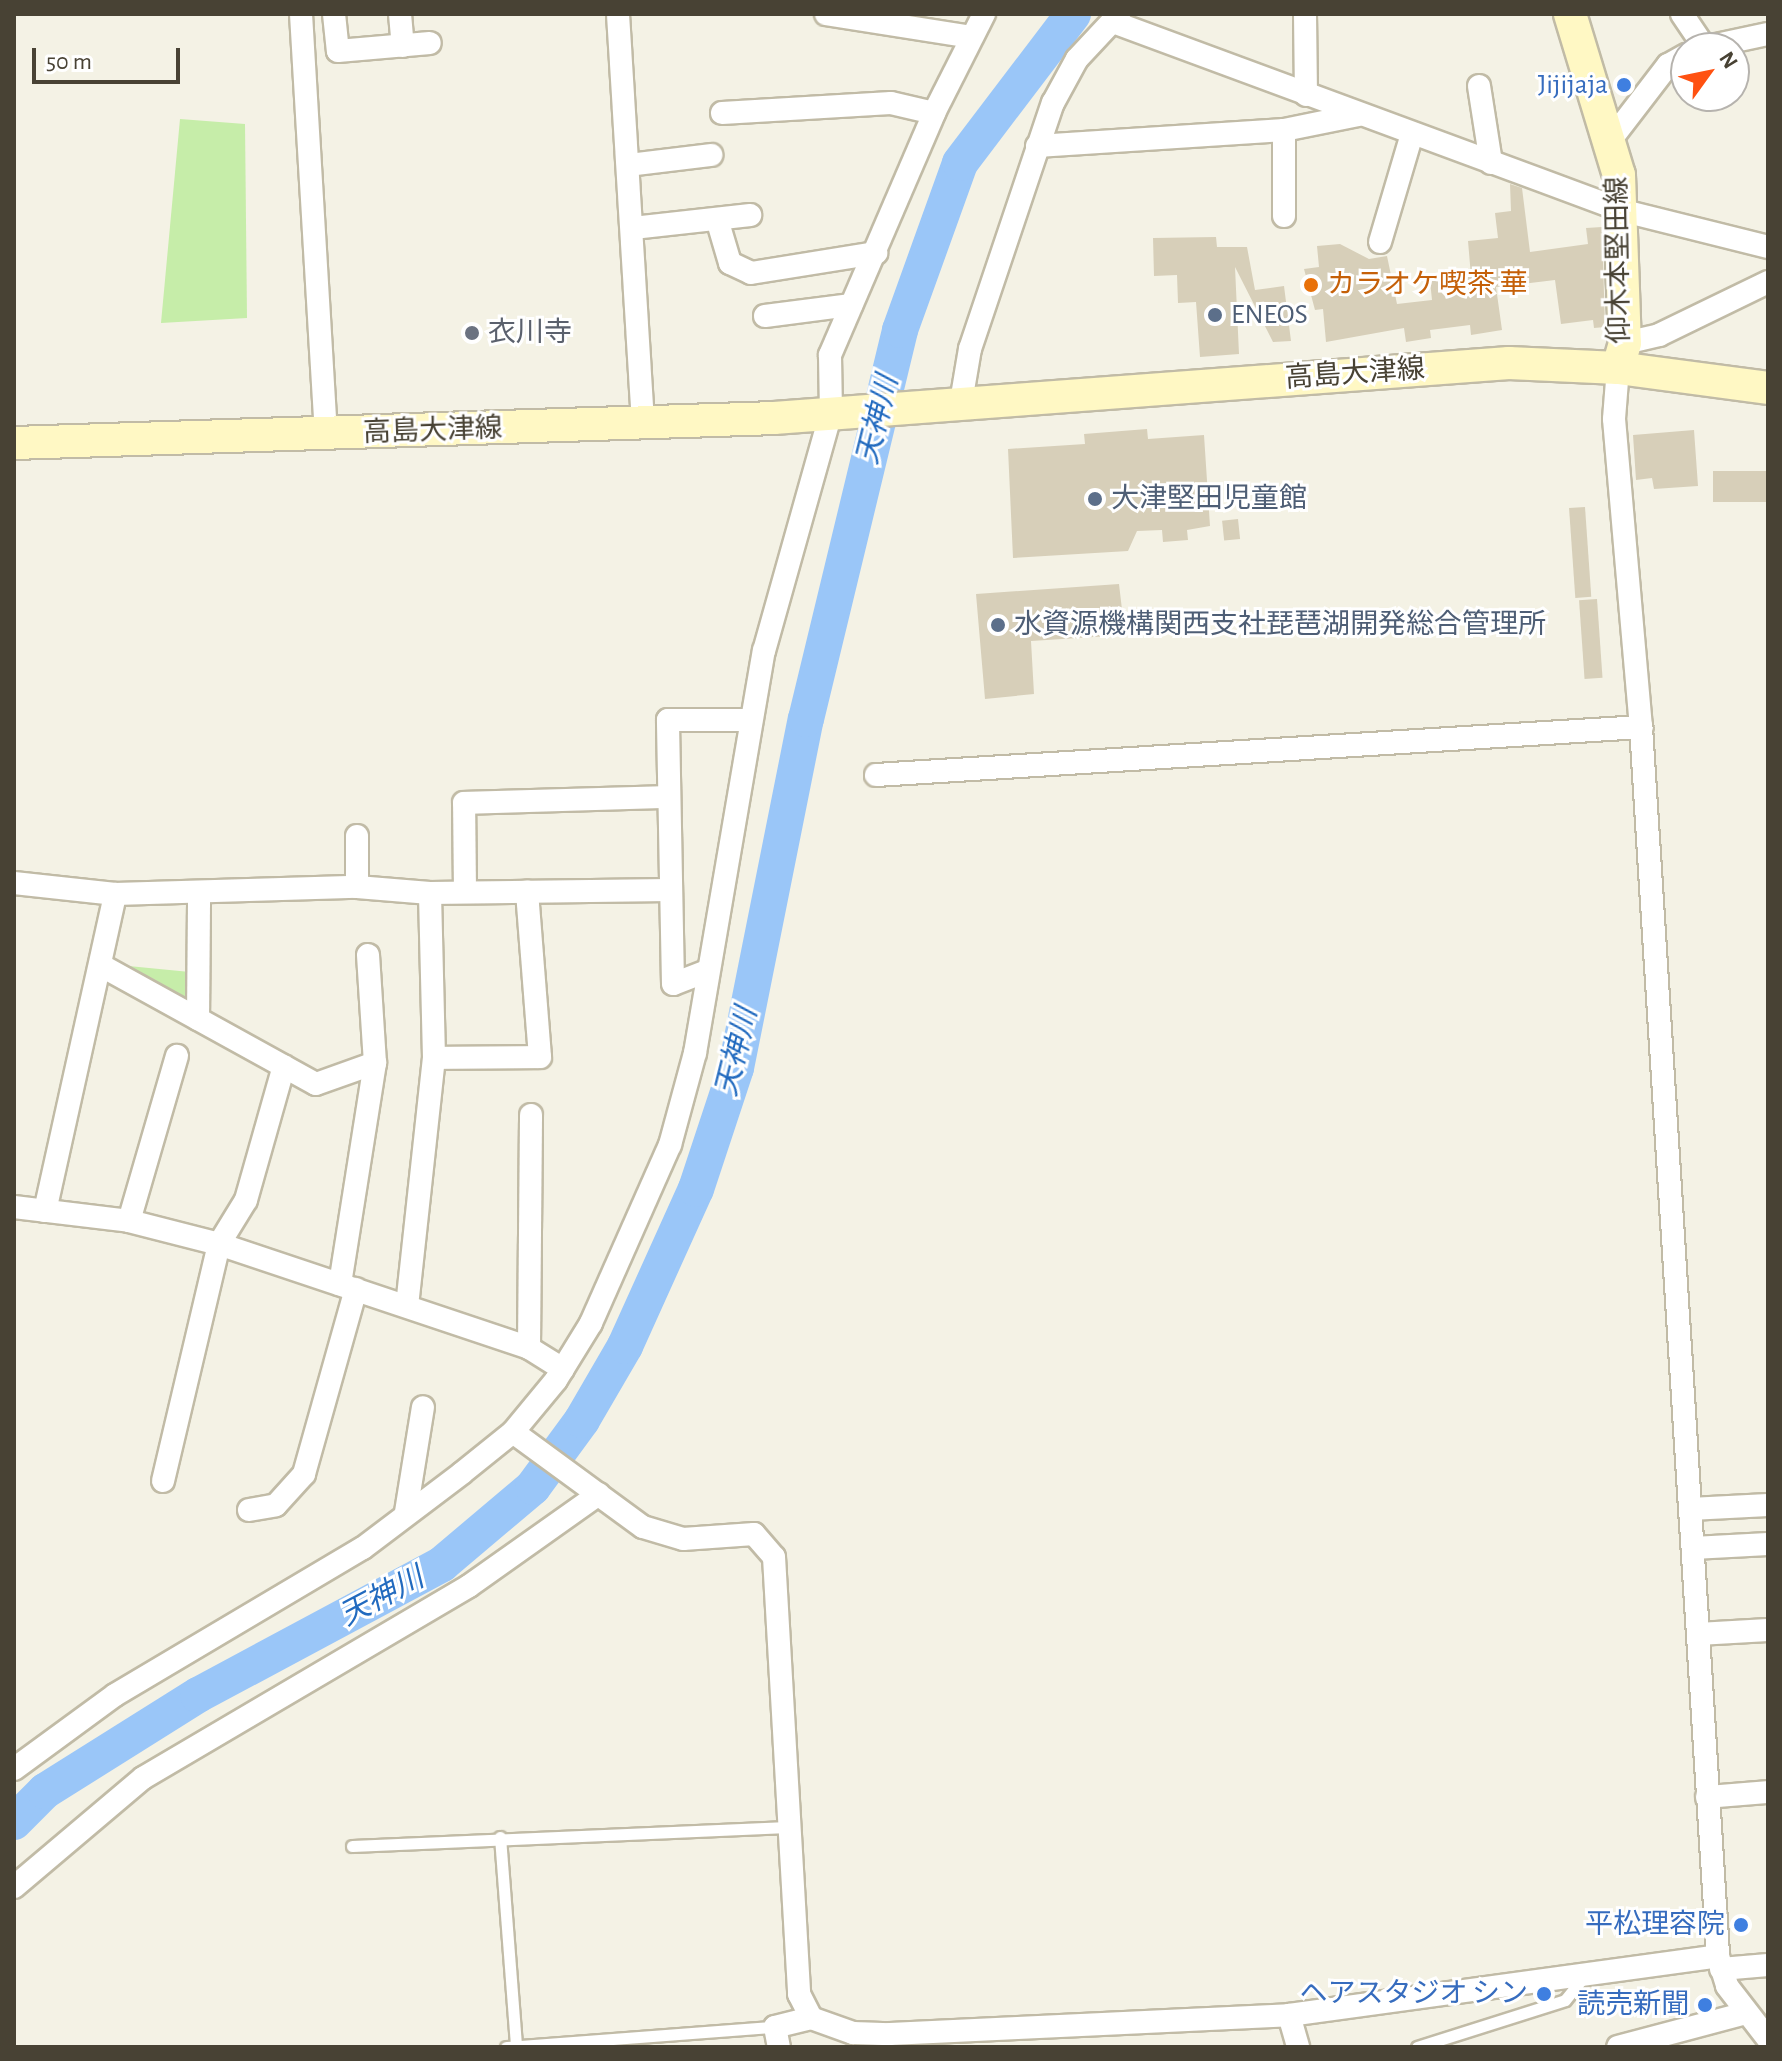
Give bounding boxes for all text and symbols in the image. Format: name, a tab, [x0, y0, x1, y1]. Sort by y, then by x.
scale bar	[36, 32, 184, 82]
north arrow	[1670, 32, 1750, 112]
text: N	[1715, 48, 1742, 72]
text: 50 m	[46, 50, 92, 74]
place label: Jijijaja	[1538, 68, 1608, 102]
marker: Jijijaja	[1615, 76, 1633, 94]
street label: 仰木本堅田線	[1601, 176, 1637, 344]
place label: カラオケ喫茶 華	[1327, 268, 1528, 302]
marker: カラオケ喫茶 華	[1302, 276, 1320, 294]
place label: ENEOS	[1231, 298, 1308, 332]
marker: ENEOS	[1206, 306, 1224, 324]
place label: 衣川寺	[488, 316, 572, 350]
marker: 衣川寺	[463, 324, 481, 342]
street label: 高島大津線	[1284, 352, 1426, 396]
water label: 天神川	[850, 372, 906, 468]
street label: 高島大津線	[362, 412, 504, 450]
place label: 大津堅田児童館	[1111, 482, 1307, 516]
marker: 大津堅田児童館	[1086, 490, 1104, 508]
place label: 水資源機構関西支社琵琶湖開発総合管理所	[1014, 608, 1546, 642]
marker: 水資源機構関西支社琵琶湖開発総合管理所	[989, 616, 1007, 634]
water label: 天神川	[709, 1004, 765, 1100]
water label: 天神川	[334, 1560, 430, 1634]
place label: 平松理容院	[1585, 1908, 1725, 1942]
marker: 平松理容院	[1732, 1916, 1750, 1934]
place label: ヘアスタジオ シン	[1299, 1977, 1528, 2011]
marker: ヘアスタジオ シン	[1535, 1985, 1553, 2003]
place label: 読売新聞	[1577, 1988, 1689, 2022]
marker: 読売新聞	[1696, 1996, 1714, 2014]

